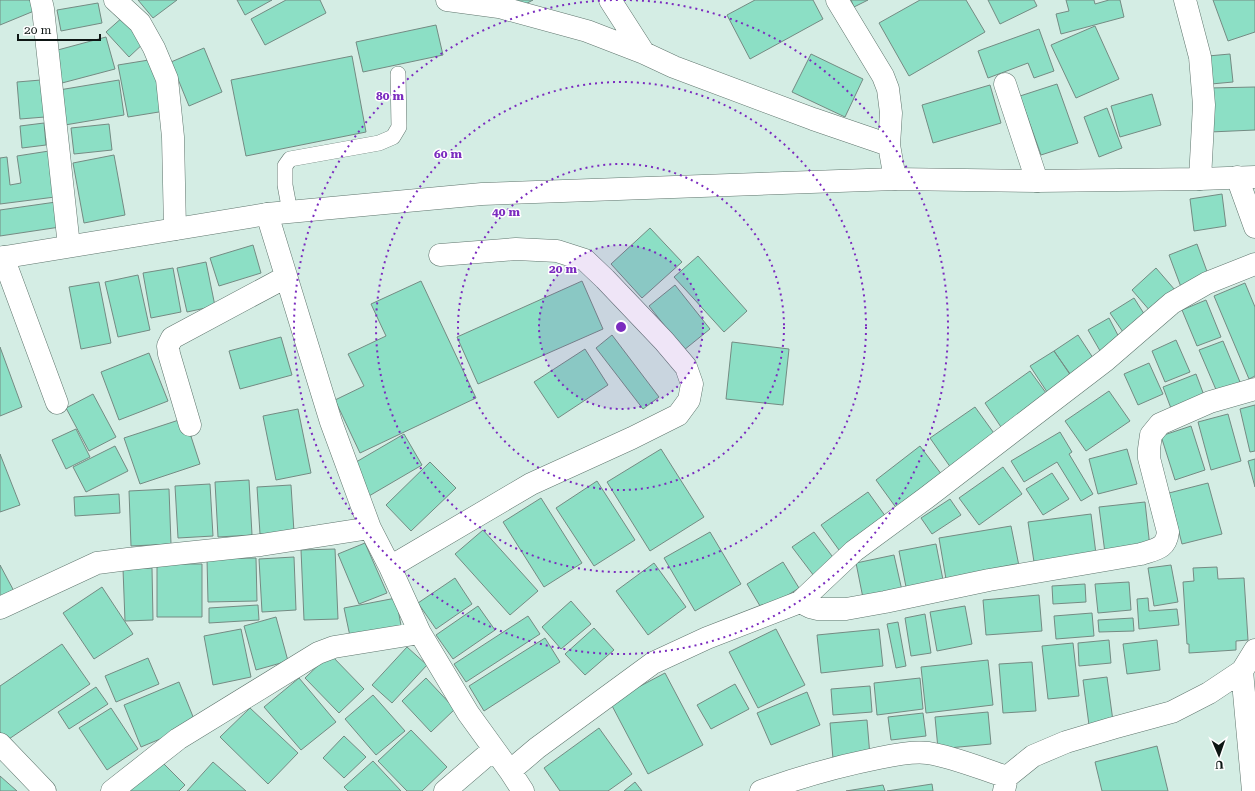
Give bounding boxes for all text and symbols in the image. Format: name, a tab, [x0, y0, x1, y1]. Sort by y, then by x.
scale bar	[18, 16, 100, 42]
text: 20 m	[24, 23, 51, 37]
text: 80 m	[376, 89, 404, 103]
text: 60 m	[434, 147, 462, 161]
text: 40 m	[492, 205, 520, 219]
text: 20 m	[549, 262, 577, 276]
centre of rings	[614, 320, 628, 334]
north arrow	[1199, 735, 1239, 775]
text: U	[1214, 758, 1224, 771]

